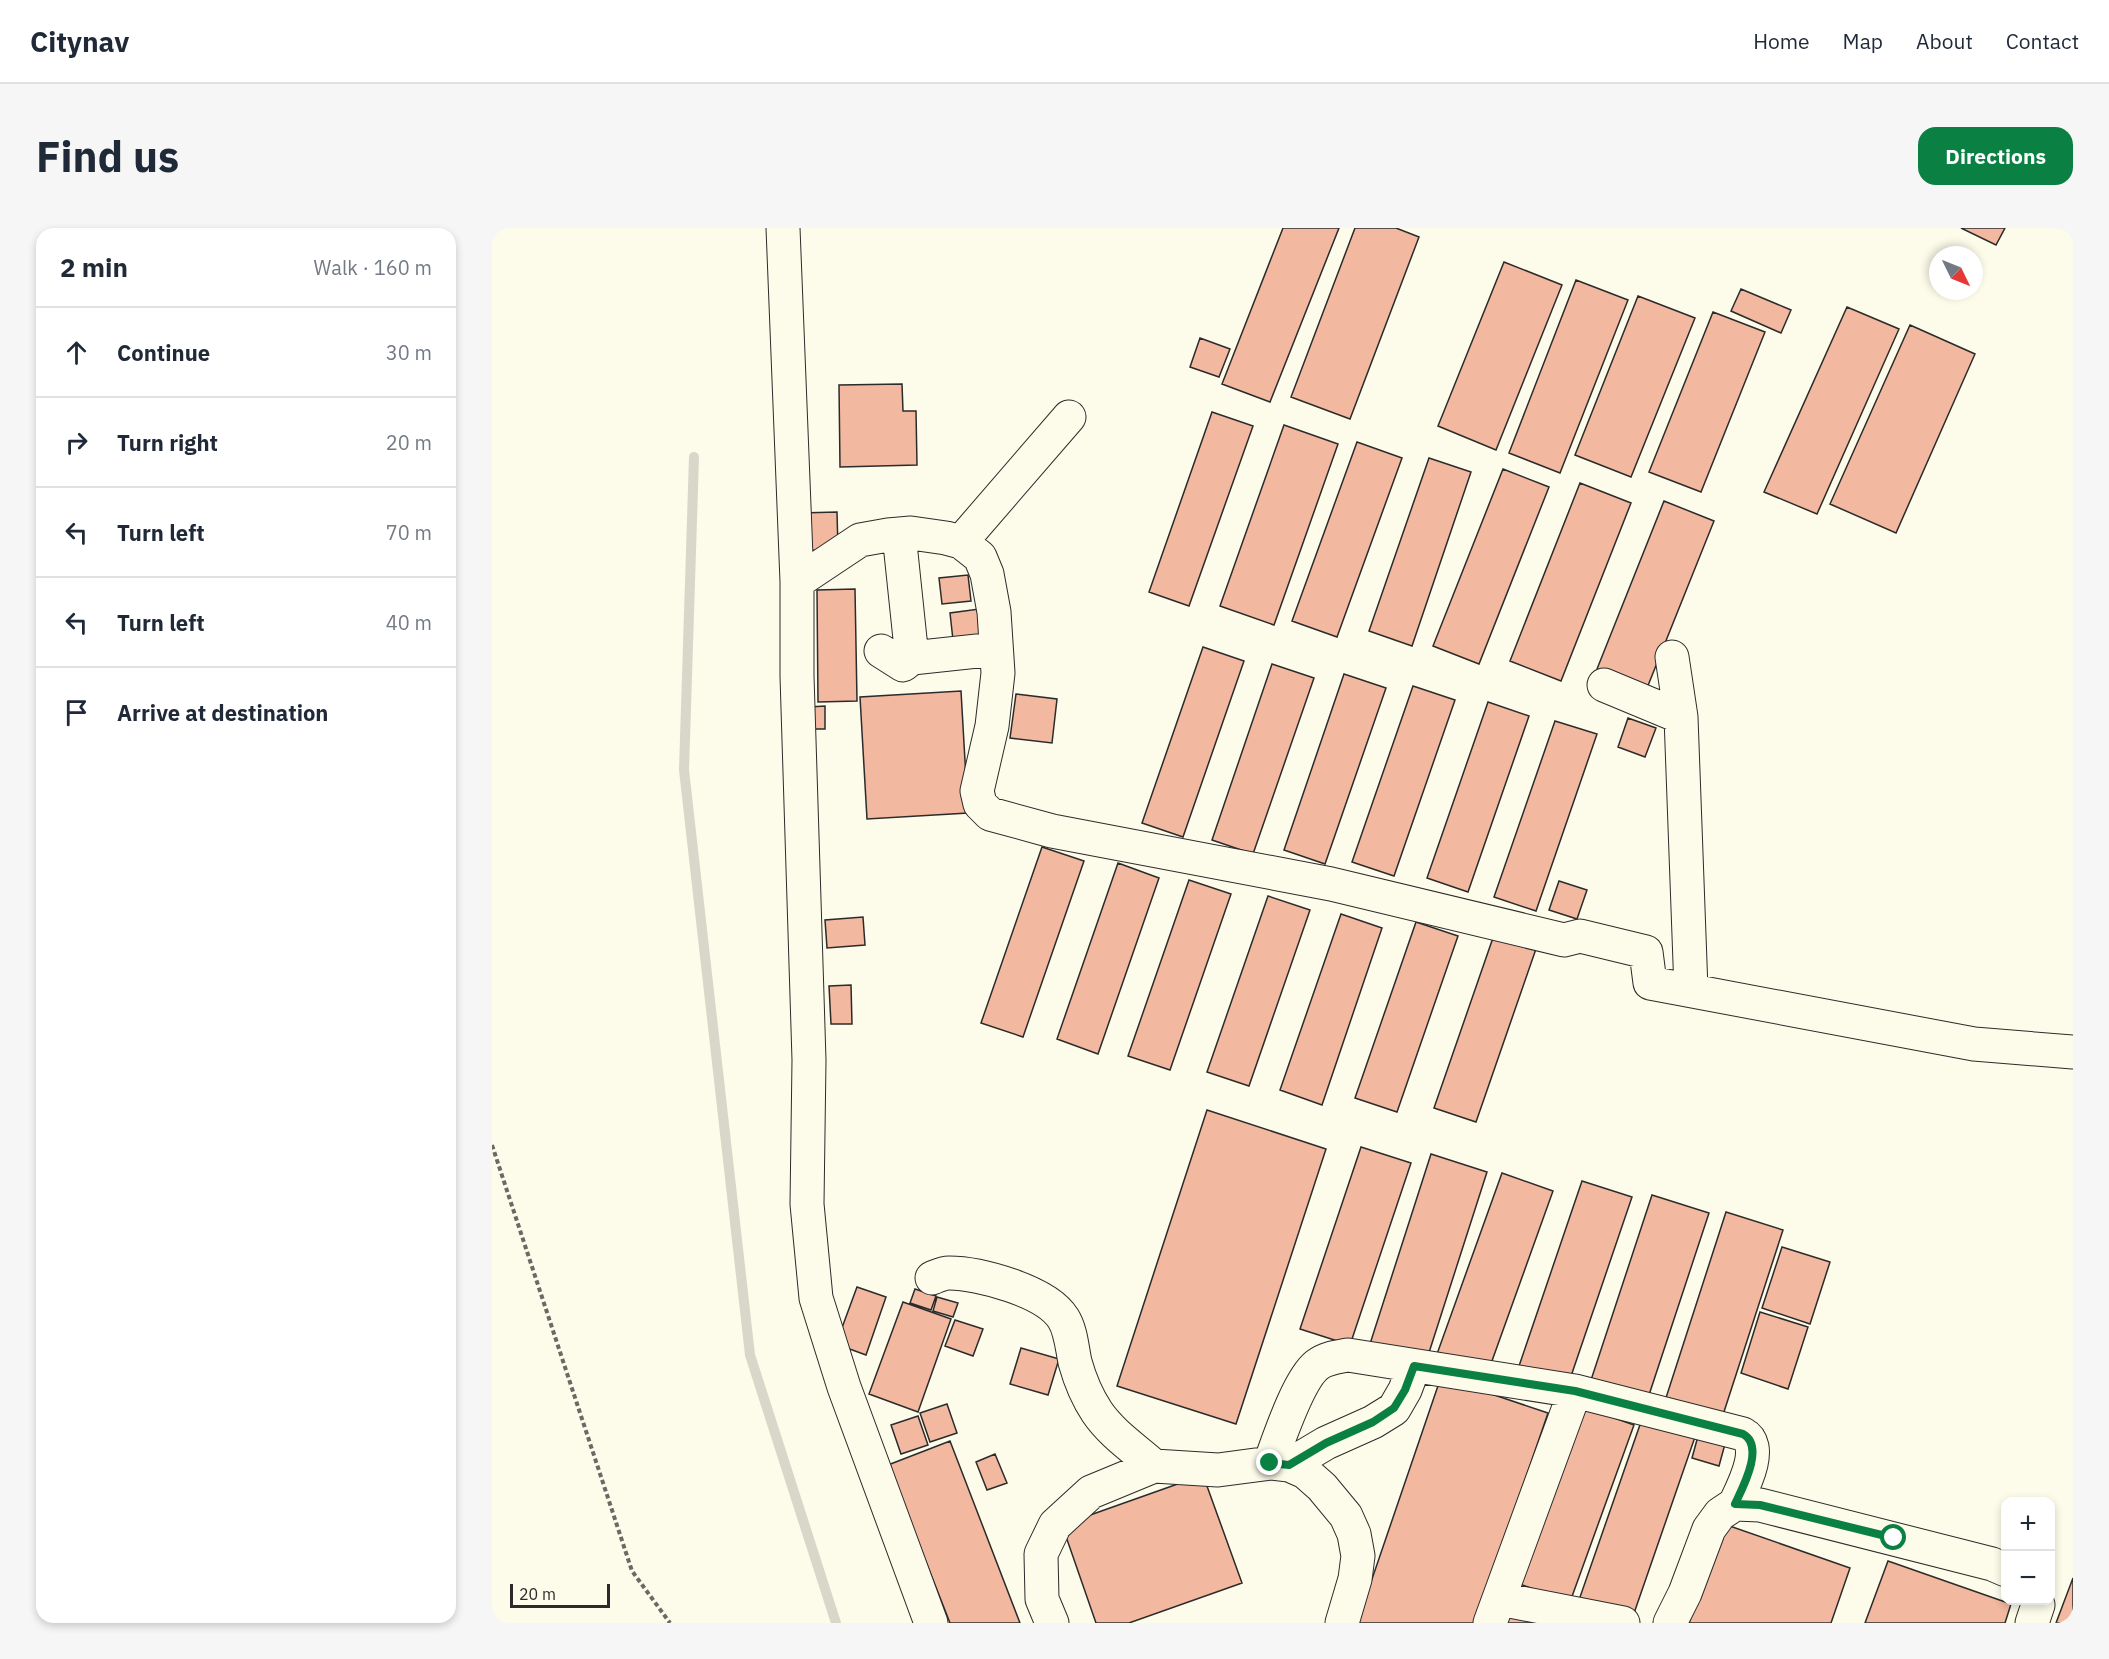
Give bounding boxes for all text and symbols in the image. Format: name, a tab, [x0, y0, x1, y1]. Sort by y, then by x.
text: Citynav	[30, 23, 129, 60]
text: Home	[1753, 27, 1810, 55]
text: Map	[1843, 27, 1883, 55]
text: About	[1916, 27, 1973, 55]
text: Contact	[2006, 27, 2079, 55]
button: Directions	[1918, 127, 2073, 185]
text: Find us	[36, 129, 179, 184]
north arrow	[1929, 246, 1983, 300]
text: 2 min	[60, 250, 128, 284]
text: Walk · 160 m	[314, 254, 432, 281]
icon: ahead	[60, 336, 93, 369]
text: Continue	[117, 338, 210, 367]
text: 30 m	[386, 339, 432, 366]
icon: right	[60, 426, 93, 459]
text: Turn right	[117, 428, 218, 457]
text: 20 m	[386, 429, 432, 456]
icon: left	[60, 516, 93, 549]
text: Turn left	[117, 518, 205, 547]
text: 70 m	[386, 519, 432, 546]
icon: left	[60, 606, 93, 639]
text: Turn left	[117, 608, 205, 637]
text: 40 m	[386, 609, 432, 636]
icon: arrive	[60, 696, 93, 729]
text: Arrive at destination	[117, 698, 328, 727]
route end	[1256, 1449, 1282, 1475]
map controls	[2001, 1497, 2055, 1605]
button: +	[2001, 1497, 2055, 1551]
route start	[1880, 1524, 1906, 1550]
button: −	[2001, 1551, 2055, 1605]
scale bar	[510, 1581, 610, 1608]
text: 20 m	[519, 1584, 556, 1604]

